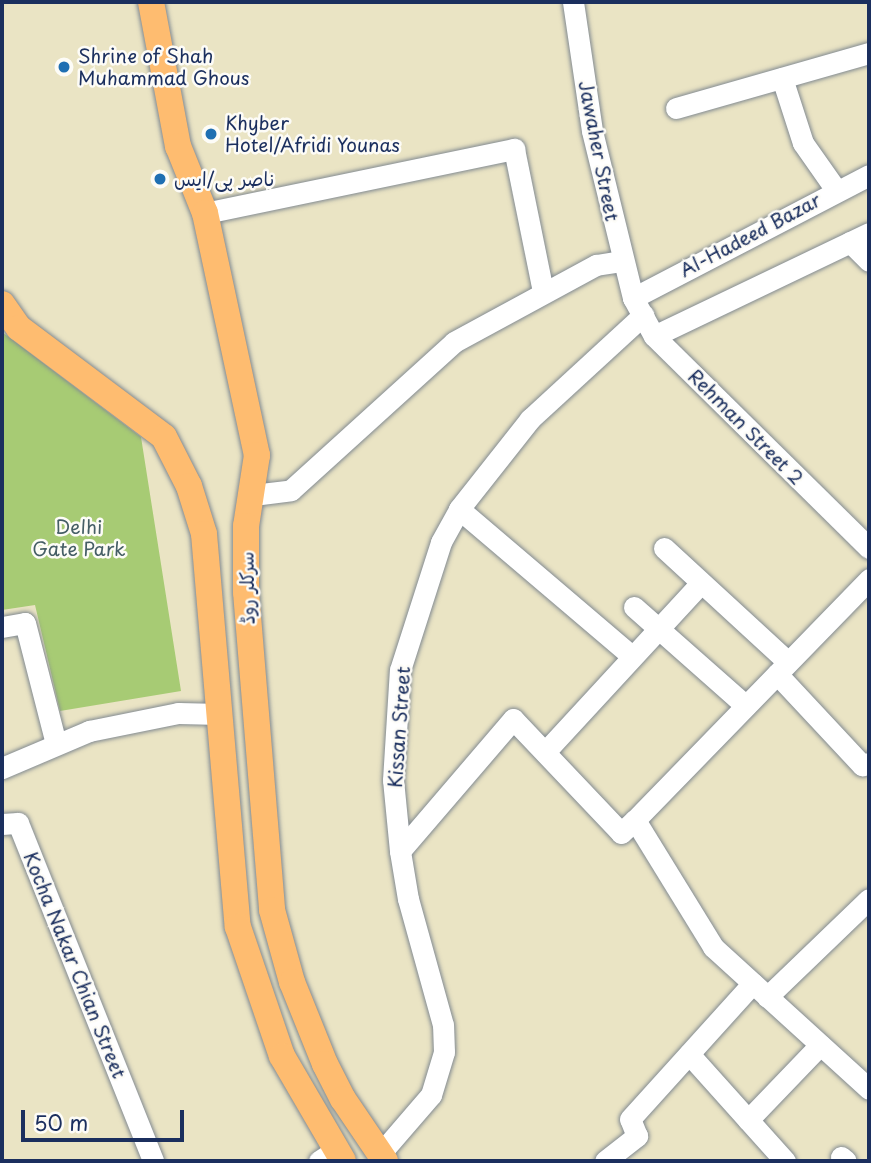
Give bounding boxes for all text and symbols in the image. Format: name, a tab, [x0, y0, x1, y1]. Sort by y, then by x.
place label: Shrine of Shah Muhammad Ghous	[78, 45, 250, 89]
marker: Shrine of Shah Muhammad Ghous	[56, 59, 72, 75]
street label: Jawaher Street	[574, 79, 624, 223]
place label: Khyber Hotel/Afridi Younas	[225, 112, 401, 156]
marker: Khyber Hotel/Afridi Younas	[203, 126, 219, 142]
place label: ناصر پی/ایس	[174, 168, 275, 190]
marker: ناصر پی/ایس	[152, 171, 168, 187]
street label: Al-Hadeed Bazar	[675, 188, 825, 282]
street label: Rehman Street 2	[683, 364, 809, 490]
park label: Delhi Gate Park	[32, 516, 126, 560]
street label: سرکلر روڈ	[235, 551, 259, 625]
street label: Kissan Street	[383, 666, 415, 788]
street label: Kocha Nakar Chian Street	[19, 848, 131, 1082]
scale bar	[24, 1096, 187, 1140]
text: 50 m	[34, 1106, 88, 1138]

